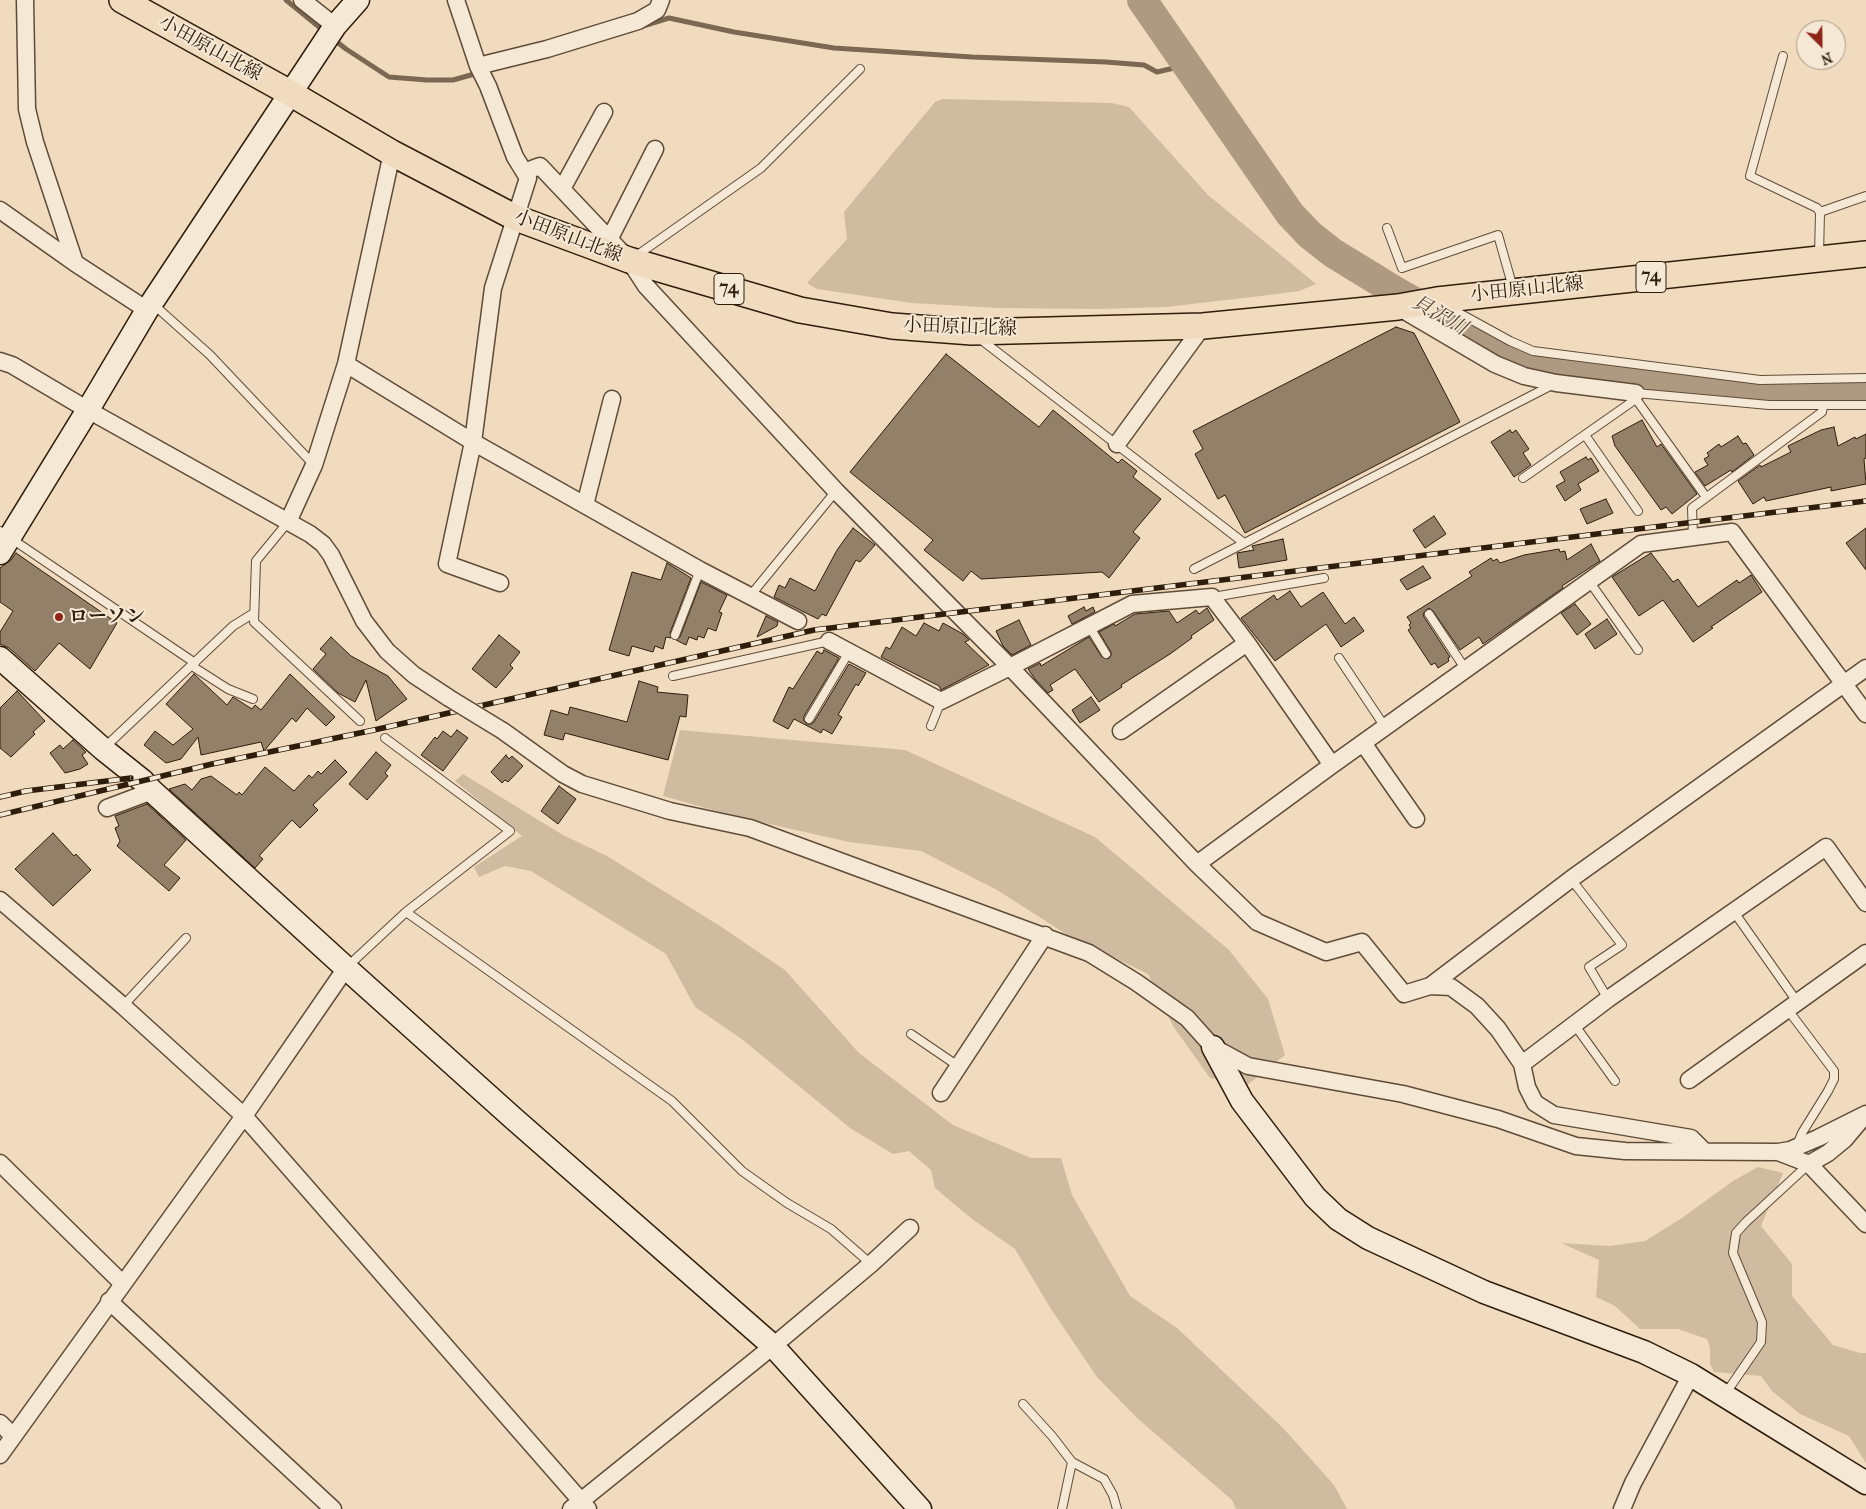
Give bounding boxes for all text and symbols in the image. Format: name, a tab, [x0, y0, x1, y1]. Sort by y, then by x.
street label: 小田原山北線	[155, 11, 265, 87]
north arrow	[1796, 20, 1846, 70]
text: N	[1818, 48, 1835, 68]
street label: 小田原山北線	[511, 206, 625, 268]
road number: 74	[1636, 262, 1666, 292]
street label: 小田原山北線	[1469, 273, 1585, 307]
road number: 74	[714, 274, 744, 304]
water label: 貝沢川	[1407, 291, 1471, 341]
street label: 小田原山北線	[903, 315, 1017, 341]
place label: ローソン	[69, 606, 145, 628]
marker: ローソン	[53, 611, 65, 623]

